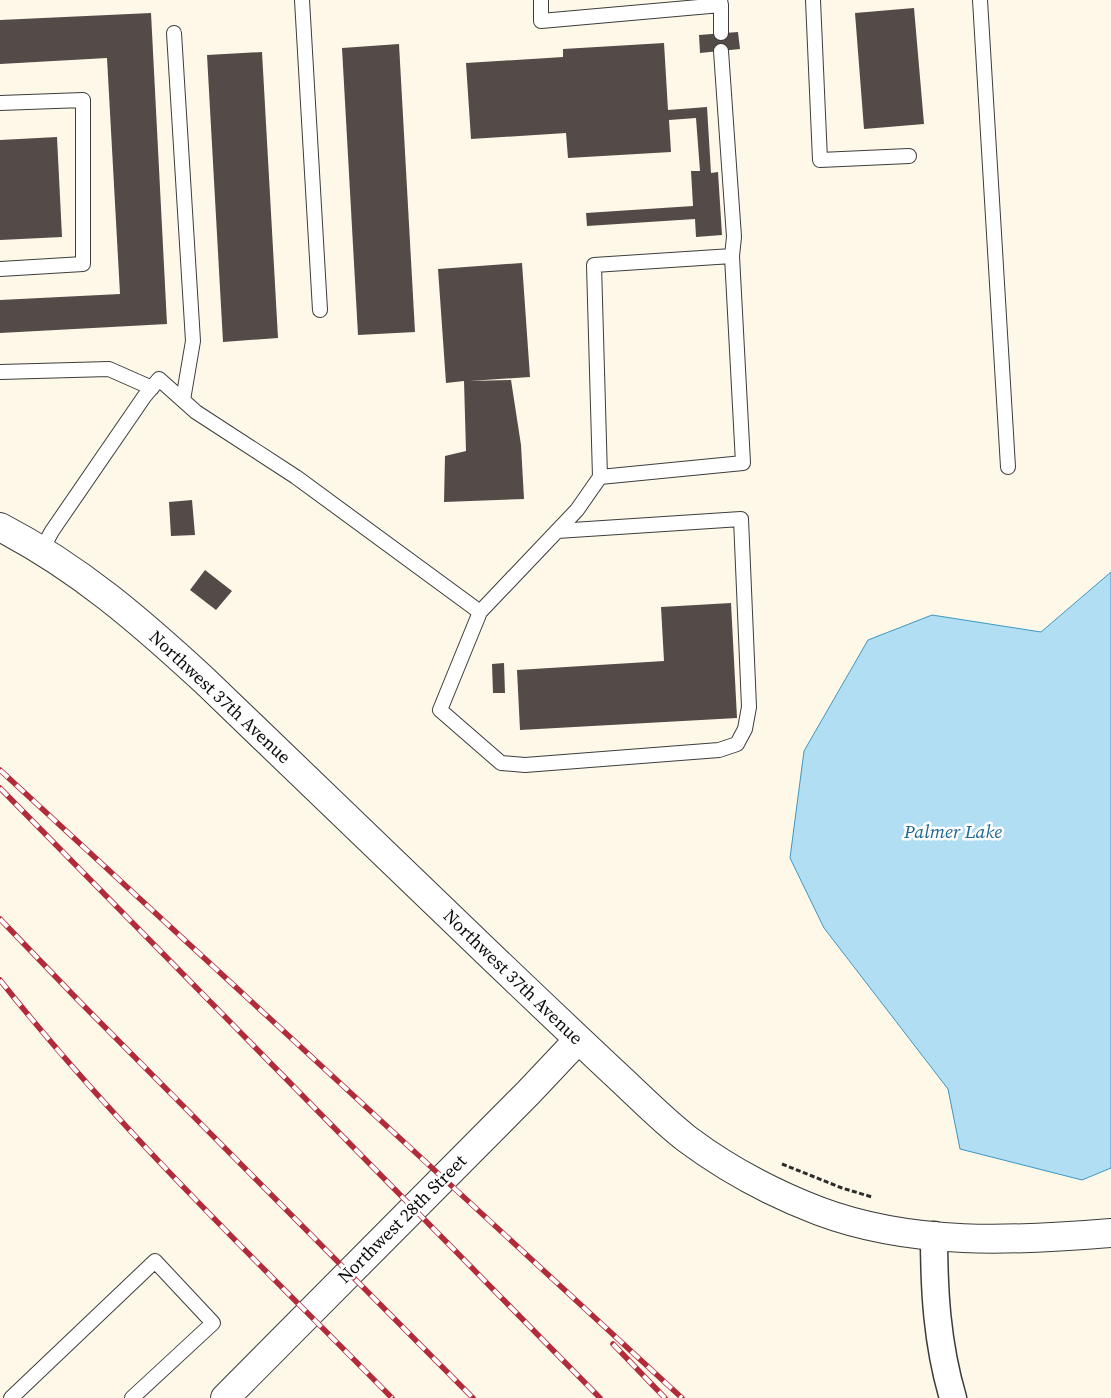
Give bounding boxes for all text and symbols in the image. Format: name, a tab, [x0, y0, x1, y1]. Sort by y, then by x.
street label: Northwest 37th Avenue	[144, 624, 297, 769]
water label: Palmer Lake	[903, 818, 1002, 844]
street label: Northwest 37th Avenue	[438, 903, 589, 1050]
street label: Northwest 28th Street	[332, 1149, 472, 1289]

